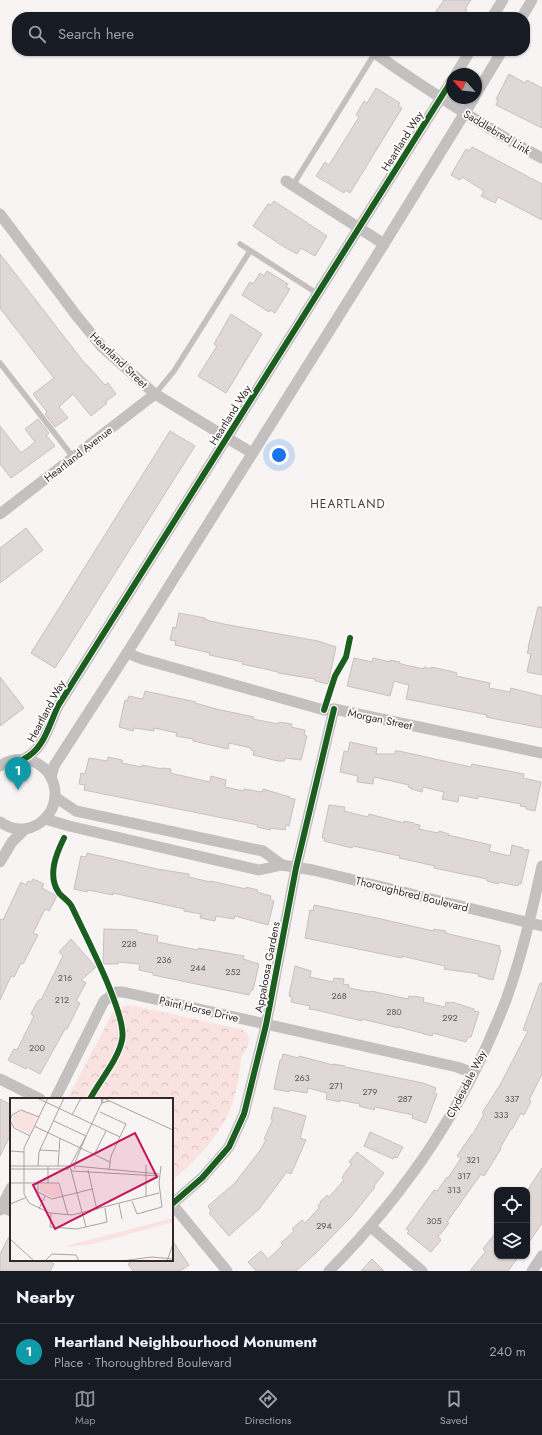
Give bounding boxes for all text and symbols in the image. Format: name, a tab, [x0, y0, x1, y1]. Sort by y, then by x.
search box	[12, 12, 530, 56]
icon: search	[26, 23, 48, 45]
text: Search here	[58, 23, 134, 45]
north arrow	[446, 68, 482, 104]
street label: Saddlebred Link	[460, 106, 534, 158]
street label: Heartland Way	[377, 108, 427, 174]
street label: Heartland Street	[87, 328, 152, 392]
street label: Heartland Way	[205, 382, 255, 448]
street label: Heartland Avenue	[41, 422, 116, 486]
your location	[269, 445, 289, 465]
district label: HEARTLAND	[310, 495, 386, 513]
street label: Heartland Way	[23, 677, 69, 745]
street label: Morgan Street	[346, 704, 414, 734]
pin: 1	[5, 757, 31, 790]
street label: Thoroughbred Boulevard	[354, 872, 470, 916]
street label: Appaloosa Gardens	[250, 920, 284, 1014]
house number: 228	[121, 937, 137, 950]
house number: 236	[156, 953, 172, 966]
house number: 244	[190, 961, 206, 974]
house number: 252	[225, 965, 241, 978]
house number: 216	[58, 971, 72, 984]
house number: 268	[331, 989, 347, 1002]
street label: Paint Horse Drive	[158, 992, 241, 1026]
house number: 212	[55, 993, 69, 1006]
house number: 280	[386, 1005, 402, 1018]
house number: 292	[442, 1011, 458, 1024]
house number: 200	[29, 1041, 46, 1054]
street label: Clydesdale Way	[442, 1047, 490, 1121]
house number: 263	[294, 1071, 310, 1084]
house number: 271	[329, 1079, 343, 1092]
house number: 279	[362, 1085, 378, 1098]
house number: 287	[398, 1092, 413, 1105]
house number: 337	[505, 1092, 519, 1105]
inset map	[10, 1098, 173, 1261]
house number: 333	[494, 1108, 508, 1121]
house number: 321	[466, 1153, 480, 1166]
house number: 317	[457, 1169, 471, 1182]
house number: 313	[447, 1183, 461, 1196]
map controls	[494, 1187, 530, 1259]
button: locate	[494, 1187, 530, 1223]
house number: 305	[426, 1214, 442, 1227]
house number: 294	[316, 1219, 332, 1232]
button: layers	[494, 1223, 530, 1259]
text: Nearby	[16, 1285, 74, 1309]
text: Heartland Neighbourhood Monument	[54, 1331, 317, 1353]
text: 1	[26, 1342, 32, 1361]
text: 240 m	[489, 1342, 526, 1361]
text: Place · Thoroughbred Boulevard	[54, 1353, 232, 1372]
tab: Map	[74, 1388, 96, 1428]
tab: Directions	[245, 1388, 291, 1428]
tab: Saved	[440, 1388, 468, 1428]

